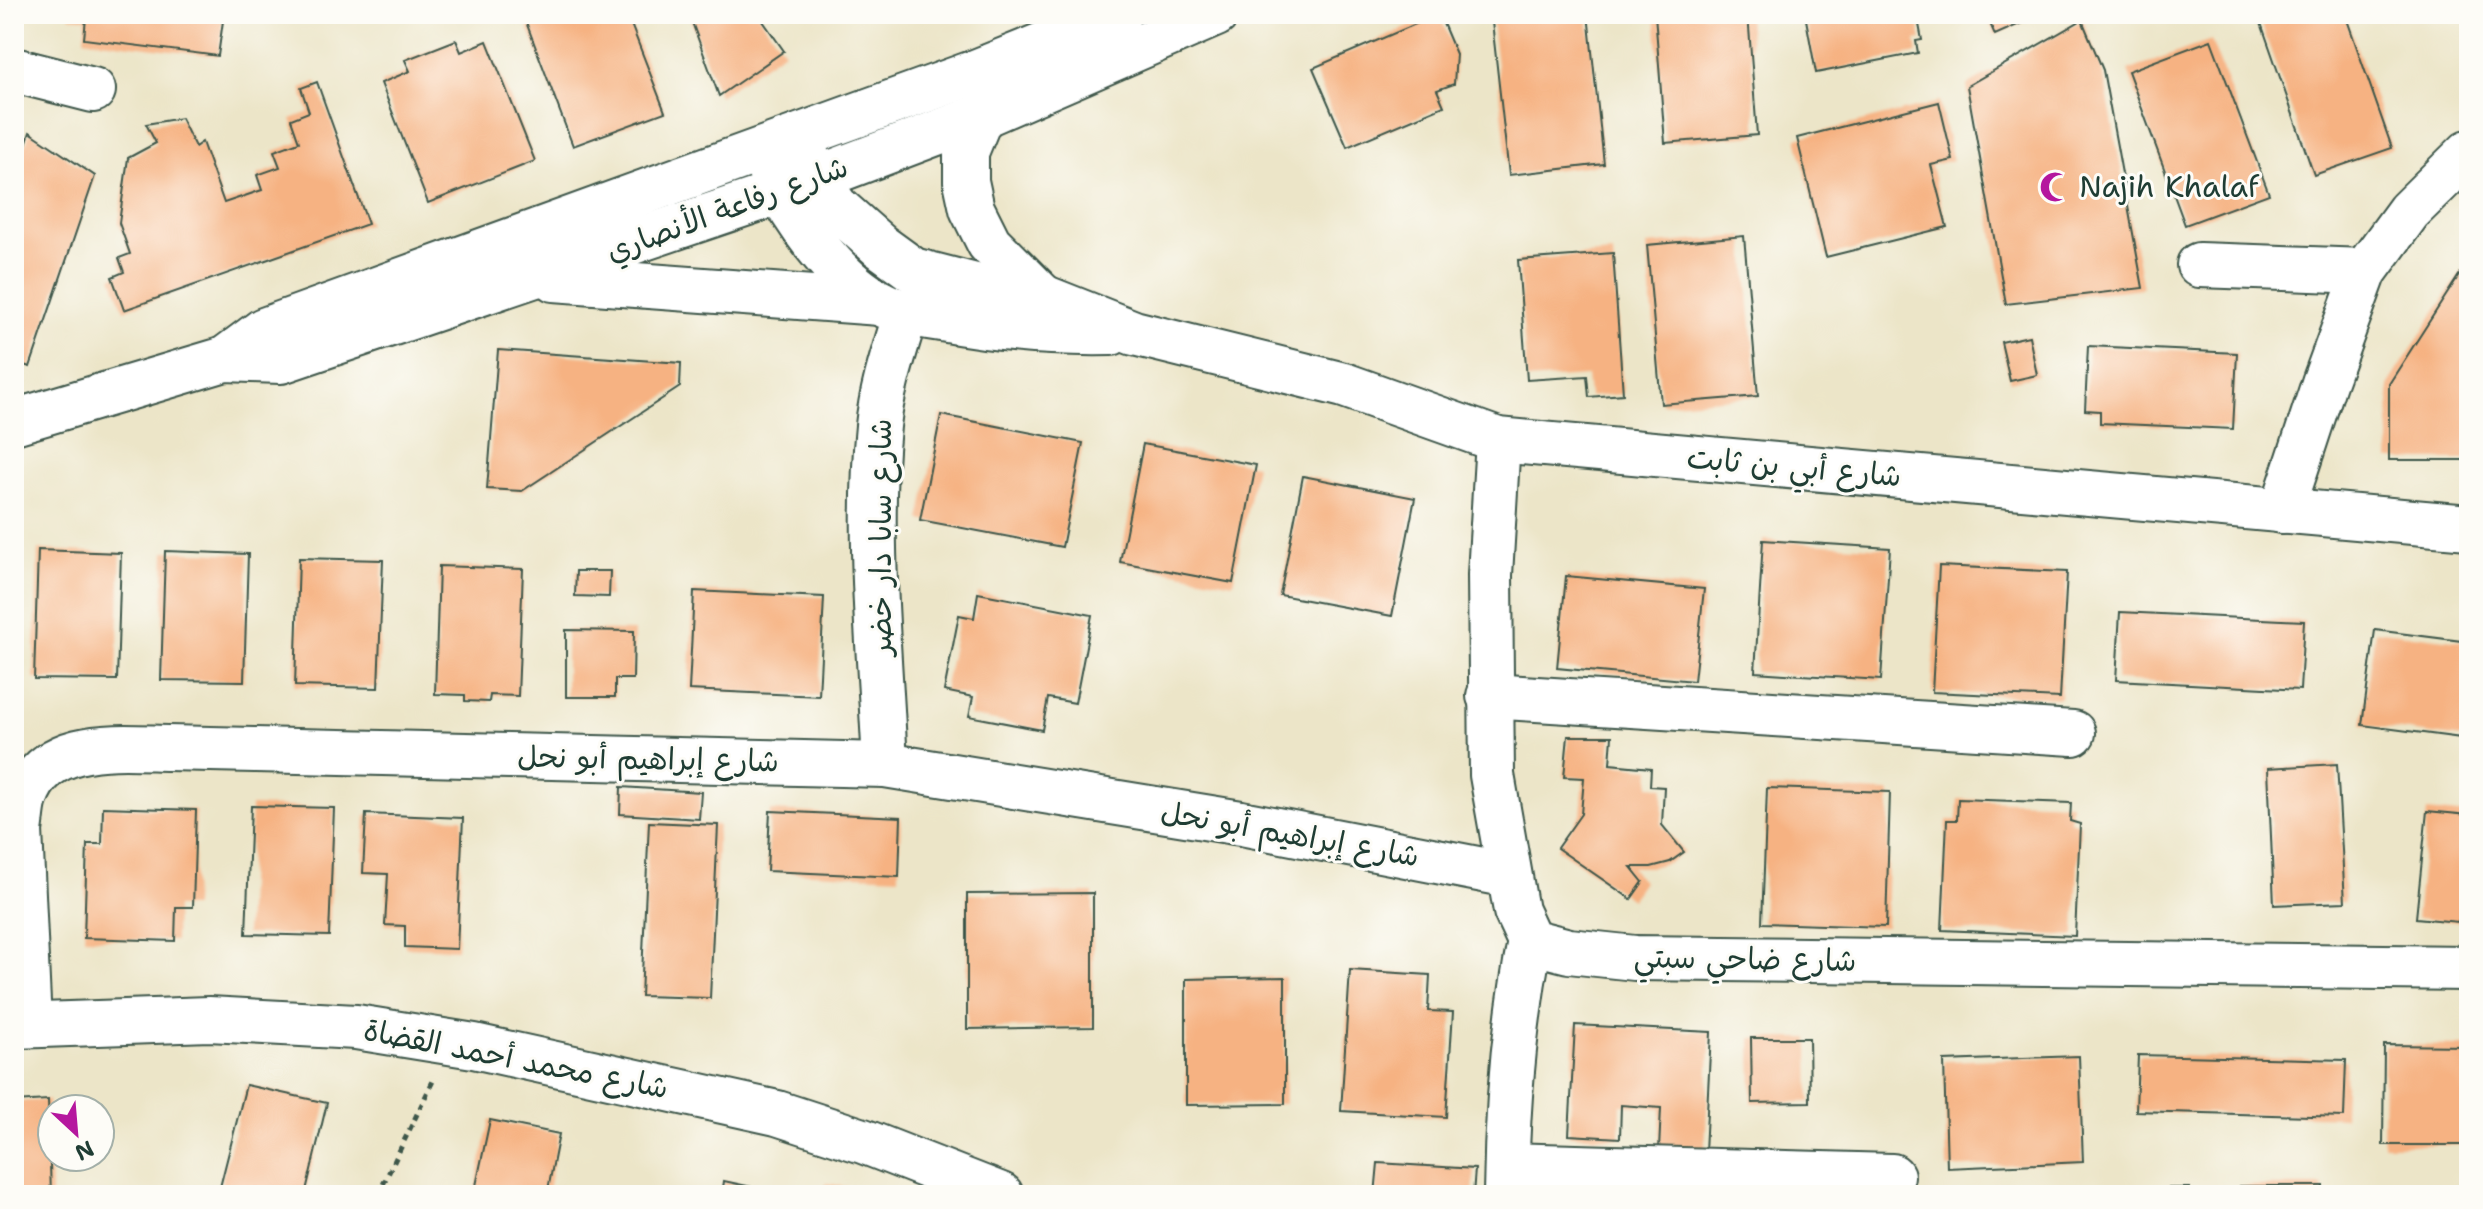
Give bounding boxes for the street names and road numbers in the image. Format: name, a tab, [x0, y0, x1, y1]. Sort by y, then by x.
street label: شارع رفاعة الأنصاري	[600, 146, 854, 272]
street label: شارع سابا دار خضر	[860, 419, 902, 658]
street label: شارع أبي بن ثابت	[1685, 437, 1903, 502]
street label: شارع إبراهيم أبو نحل	[517, 736, 779, 783]
street label: شارع إبراهيم أبو نحل	[1157, 791, 1423, 878]
street label: شارع ضاحي سبتي	[1633, 936, 1857, 987]
street label: شارع محمد أحمد القضاة	[360, 1009, 672, 1109]

